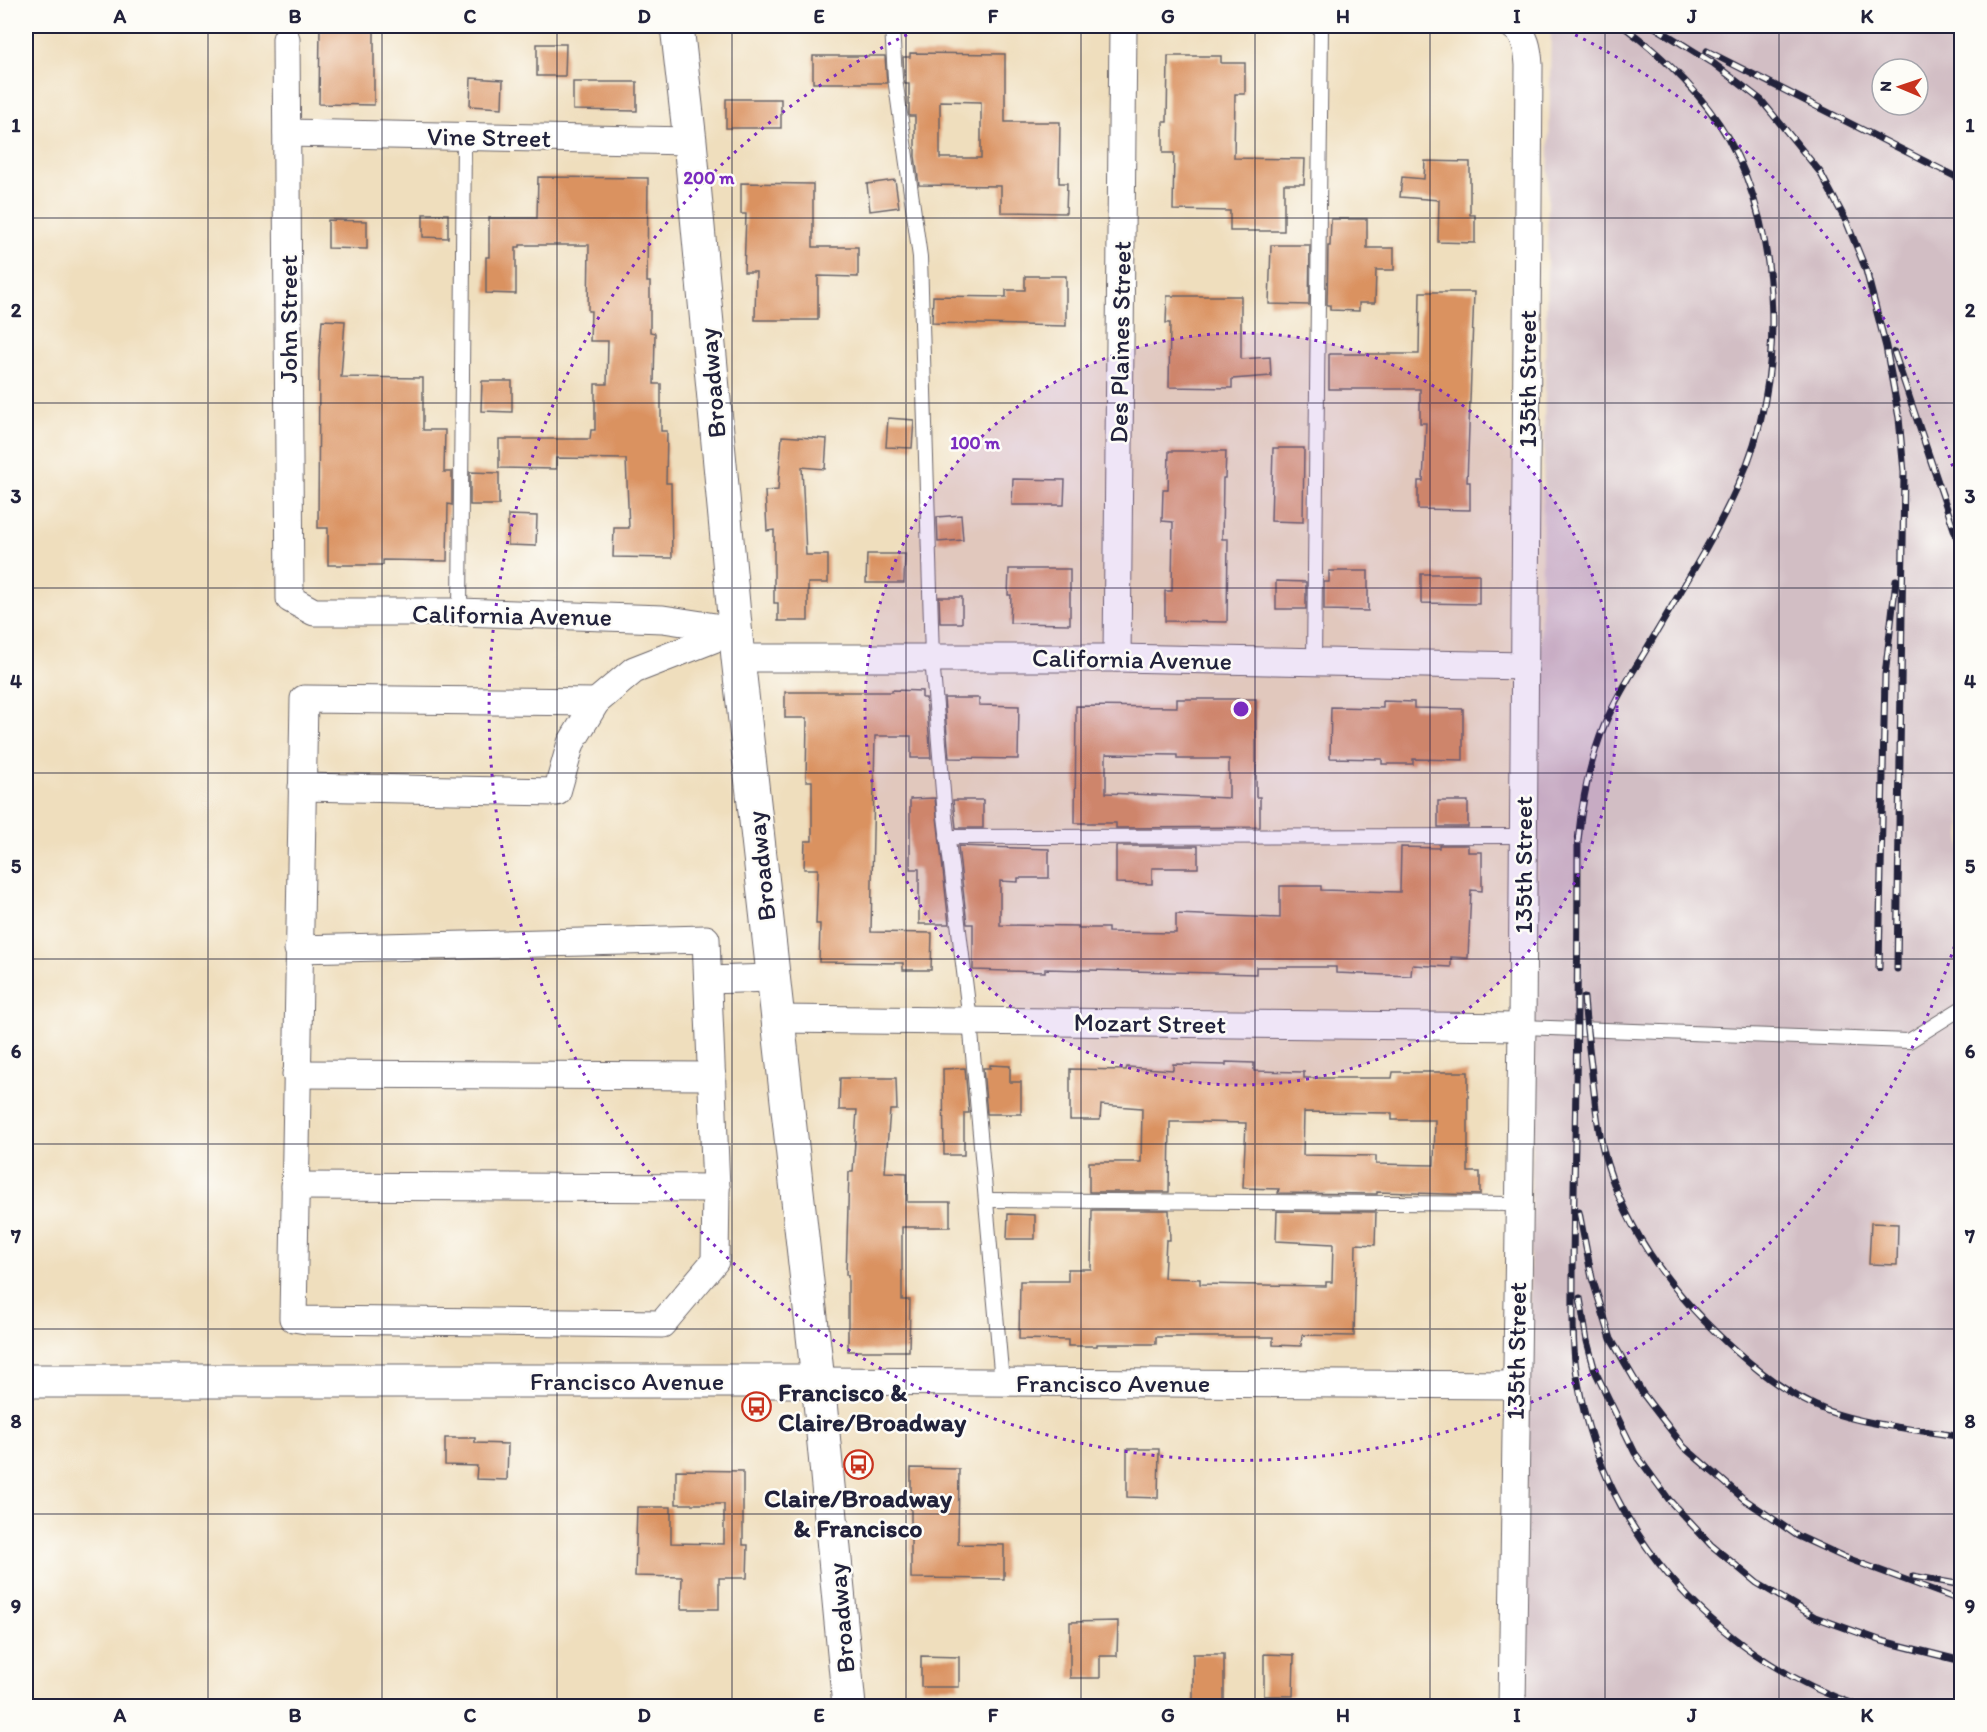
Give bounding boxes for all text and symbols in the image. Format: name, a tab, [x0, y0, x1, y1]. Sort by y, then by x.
text: A	[113, 4, 127, 28]
text: B	[289, 4, 302, 28]
text: C	[464, 4, 477, 28]
text: D	[637, 4, 651, 28]
text: E	[813, 4, 825, 28]
text: F	[988, 4, 999, 28]
text: G	[1161, 4, 1175, 28]
text: H	[1336, 4, 1350, 28]
text: I	[1513, 4, 1521, 28]
text: J	[1686, 4, 1697, 28]
text: K	[1861, 4, 1875, 28]
north arrow	[1870, 57, 1930, 117]
text: N	[1876, 81, 1895, 92]
text: 1	[11, 113, 21, 137]
text: 1	[1965, 113, 1975, 137]
street label: Vine Street	[427, 120, 552, 154]
text: 200 m	[684, 167, 735, 189]
street label: Des Plaines Street	[1102, 240, 1138, 444]
street label: John Street	[272, 255, 304, 383]
text: 2	[11, 298, 22, 322]
text: 2	[1965, 298, 1976, 322]
street label: 135th Street	[1511, 310, 1543, 448]
street label: Broadway	[691, 327, 733, 439]
text: 100 m	[950, 432, 1001, 454]
text: 3	[11, 484, 22, 508]
text: 3	[1965, 484, 1976, 508]
street label: California Avenue	[412, 597, 612, 633]
street label: California Avenue	[1032, 641, 1232, 677]
text: 4	[10, 669, 22, 693]
text: 4	[1964, 669, 1976, 693]
centre of rings	[1231, 699, 1251, 719]
street label: 135th Street	[1507, 796, 1539, 934]
street label: Broadway	[739, 809, 783, 923]
text: 5	[11, 854, 22, 878]
text: 5	[1965, 854, 1976, 878]
street label: Mozart Street	[1073, 1006, 1227, 1040]
text: 6	[11, 1039, 22, 1063]
text: 6	[1965, 1039, 1976, 1063]
text: 7	[10, 1224, 21, 1248]
text: 7	[1964, 1224, 1975, 1248]
street label: 135th Street	[1499, 1281, 1533, 1420]
street label: Francisco Avenue	[530, 1365, 724, 1397]
street label: Francisco Avenue	[1016, 1367, 1210, 1399]
place label: Francisco & Claire/Broadway	[778, 1376, 967, 1438]
bus stop icon: Francisco & Claire/Broadway	[741, 1391, 773, 1423]
text: 8	[11, 1409, 22, 1433]
text: 8	[1965, 1409, 1976, 1433]
bus stop icon: Claire/Broadway & Francisco	[842, 1448, 874, 1480]
place label: Claire/Broadway & Francisco	[764, 1482, 953, 1544]
street label: Broadway	[820, 1562, 862, 1674]
text: 9	[11, 1594, 21, 1618]
text: 9	[1965, 1594, 1975, 1618]
text: A	[113, 1703, 127, 1727]
text: B	[289, 1703, 302, 1727]
text: C	[464, 1703, 477, 1727]
text: D	[637, 1703, 651, 1727]
text: E	[813, 1703, 825, 1727]
text: F	[988, 1703, 999, 1727]
text: G	[1161, 1703, 1175, 1727]
text: H	[1336, 1703, 1350, 1727]
text: I	[1513, 1703, 1521, 1727]
text: J	[1686, 1703, 1697, 1727]
text: K	[1861, 1703, 1875, 1727]

